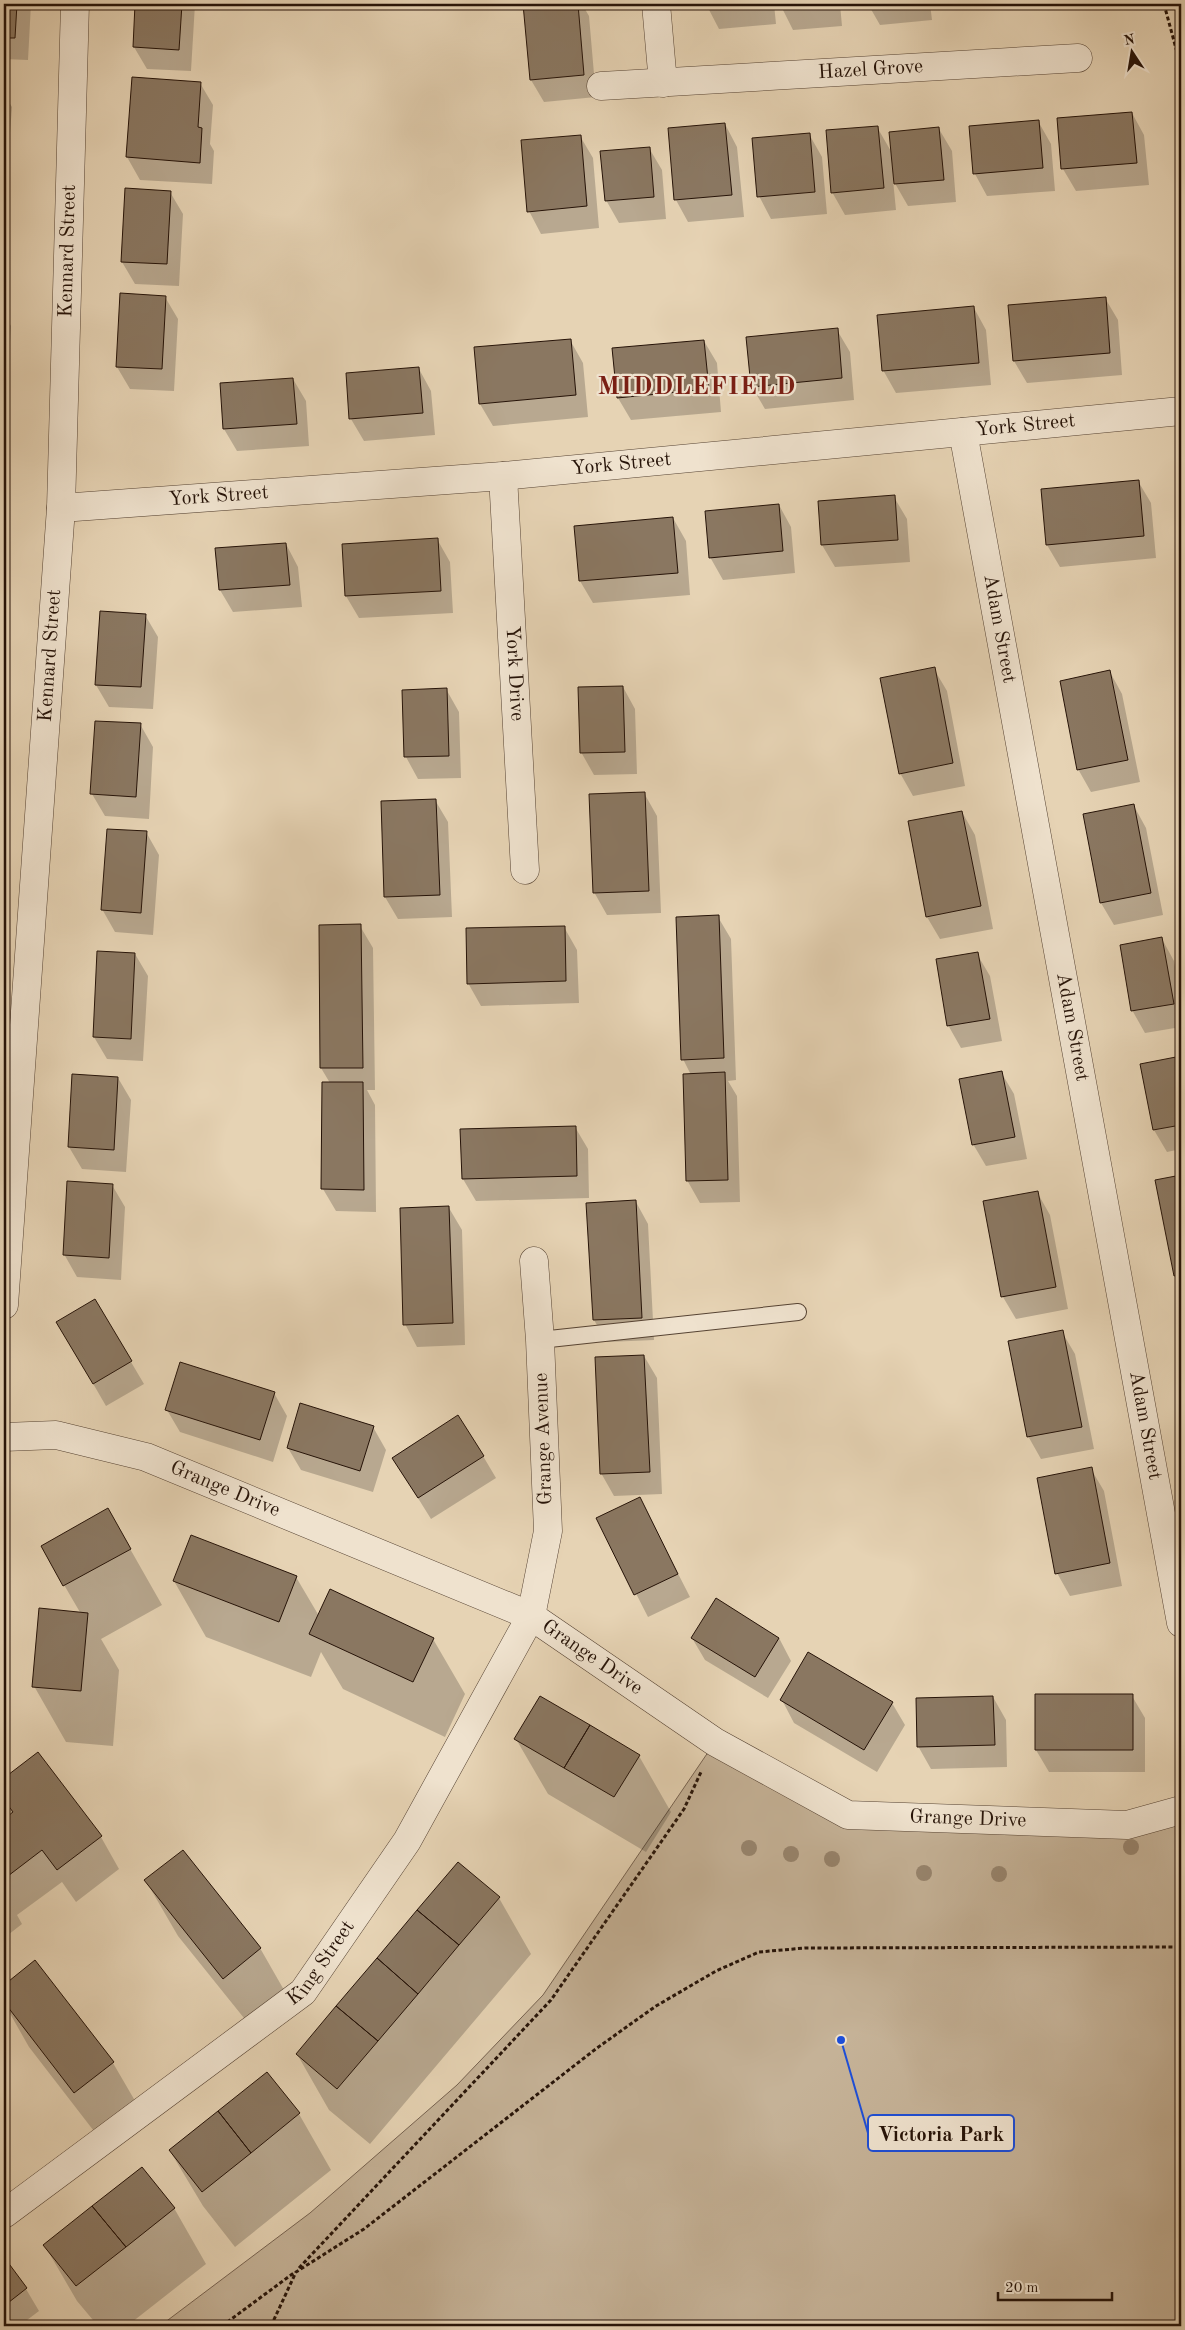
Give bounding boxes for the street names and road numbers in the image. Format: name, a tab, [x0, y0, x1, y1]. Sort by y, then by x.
street label: Hazel Grove	[817, 57, 924, 83]
street label: Kennard Street	[56, 184, 80, 318]
street label: York Street	[975, 411, 1076, 441]
street label: York Street	[570, 450, 672, 479]
street label: York Street	[168, 483, 269, 510]
street label: Adam Street	[979, 573, 1019, 685]
street label: Kennard Street	[36, 589, 65, 723]
street label: York Drive	[501, 626, 527, 722]
street label: Adam Street	[1052, 971, 1092, 1083]
street label: Adam Street	[1125, 1370, 1165, 1481]
street label: Grange Avenue	[532, 1372, 556, 1506]
street label: Grange Drive	[167, 1458, 283, 1521]
street label: Grange Drive	[538, 1616, 646, 1699]
street label: Grange Drive	[909, 1807, 1027, 1831]
street label: King Street	[284, 1917, 359, 2010]

